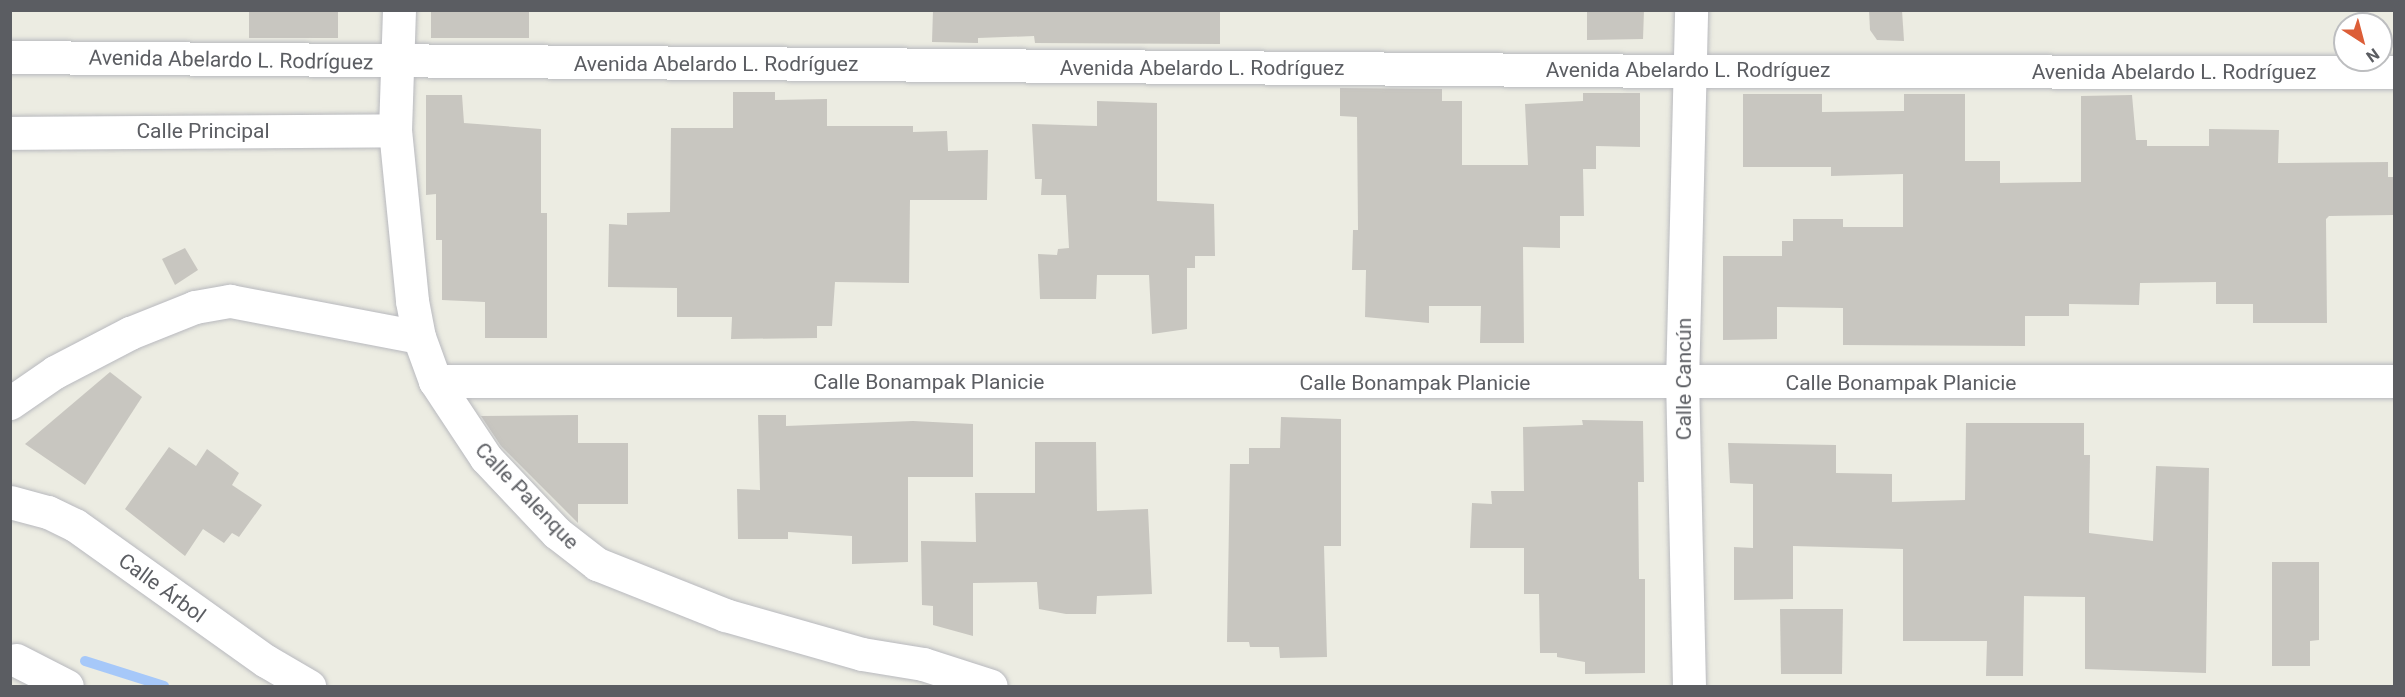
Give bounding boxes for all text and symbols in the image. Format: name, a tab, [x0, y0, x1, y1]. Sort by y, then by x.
north arrow	[2333, 12, 2393, 72]
text: N	[2363, 44, 2383, 66]
street label: Avenida Abelardo L. Rodríguez	[88, 45, 374, 75]
street label: Avenida Abelardo L. Rodríguez	[574, 51, 858, 77]
street label: Avenida Abelardo L. Rodríguez	[1060, 55, 1344, 81]
street label: Avenida Abelardo L. Rodríguez	[1546, 57, 1830, 83]
street label: Avenida Abelardo L. Rodríguez	[2032, 59, 2316, 85]
street label: Calle Principal	[136, 118, 270, 144]
street label: Calle Cancún	[1671, 318, 1697, 440]
street label: Calle Bonampak Planicie	[814, 369, 1044, 395]
street label: Calle Bonampak Planicie	[1300, 370, 1530, 396]
street label: Calle Bonampak Planicie	[1786, 370, 2016, 396]
street label: Calle Palenque	[470, 437, 584, 555]
street label: Calle Árbol	[114, 548, 210, 628]

